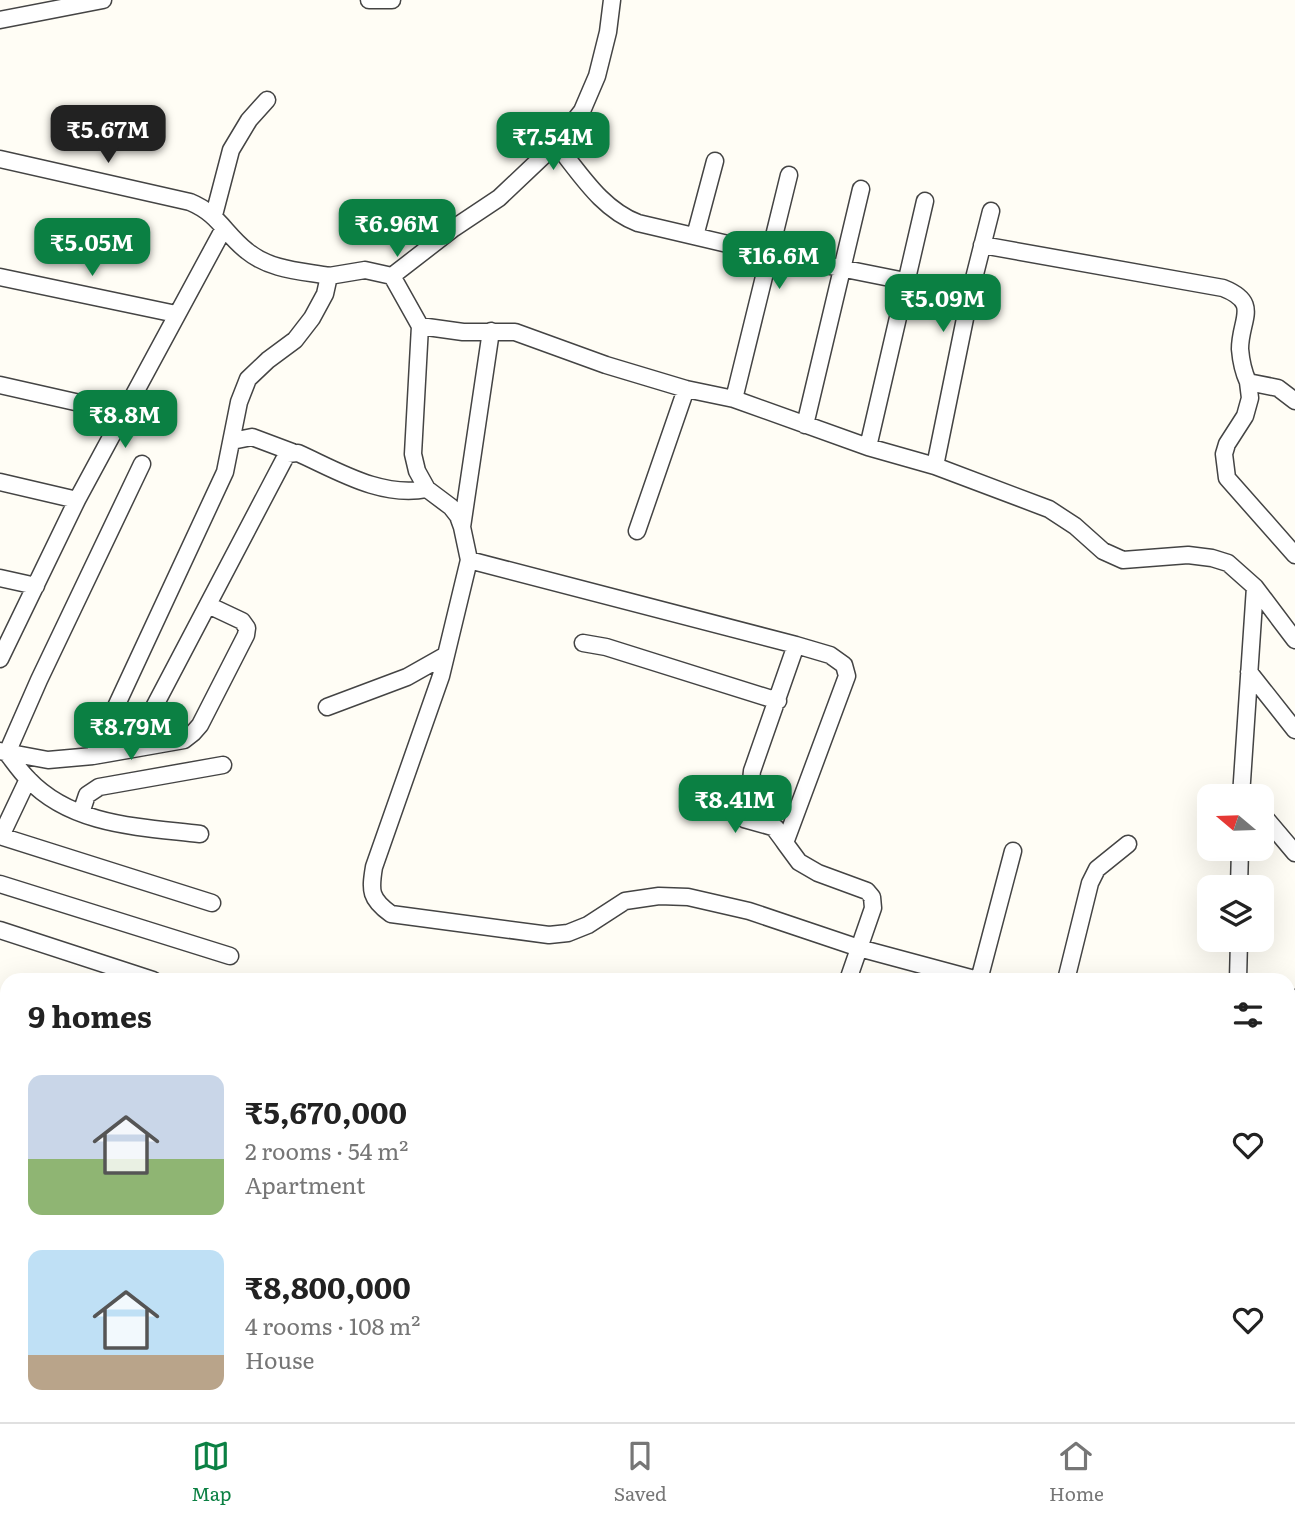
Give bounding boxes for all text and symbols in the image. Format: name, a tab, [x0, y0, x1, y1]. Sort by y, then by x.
pin: ₹5.67M	[51, 106, 165, 165]
text: ₹5.67M	[67, 111, 149, 145]
pin: ₹7.54M	[496, 113, 610, 172]
text: ₹7.54M	[513, 118, 593, 152]
pin: ₹6.96M	[340, 200, 454, 259]
text: ₹6.96M	[355, 205, 439, 239]
pin: ₹5.05M	[35, 218, 149, 278]
text: ₹5.05M	[50, 224, 134, 258]
pin: ₹16.6M	[722, 232, 836, 291]
text: ₹16.6M	[739, 237, 819, 271]
pin: ₹5.09M	[886, 274, 1000, 334]
text: ₹5.09M	[901, 280, 985, 314]
pin: ₹8.8M	[76, 391, 174, 450]
text: ₹8.8M	[89, 396, 161, 430]
pin: ₹8.79M	[74, 702, 188, 762]
text: ₹8.79M	[90, 708, 172, 742]
pin: ₹8.41M	[678, 776, 792, 835]
text: ₹8.41M	[695, 781, 775, 815]
north arrow	[1197, 784, 1274, 861]
map controls	[1197, 784, 1274, 952]
button: layers	[1197, 875, 1274, 952]
text: 9 homes	[28, 993, 152, 1037]
icon: filters	[1229, 996, 1267, 1034]
text: ₹5,670,000	[245, 1089, 407, 1133]
icon: home	[84, 1103, 168, 1187]
icon: heart	[1229, 1126, 1267, 1164]
text: 2 rooms · 54 m²	[245, 1133, 408, 1167]
text: Apartment	[245, 1167, 365, 1201]
text: ₹8,800,000	[245, 1264, 411, 1308]
icon: home	[84, 1278, 168, 1362]
icon: heart	[1229, 1301, 1267, 1339]
text: 4 rooms · 108 m²	[245, 1308, 420, 1342]
text: House	[245, 1342, 314, 1376]
tab: Map	[191, 1437, 232, 1507]
tab: Saved	[614, 1437, 667, 1507]
tab: Home	[1049, 1437, 1104, 1507]

